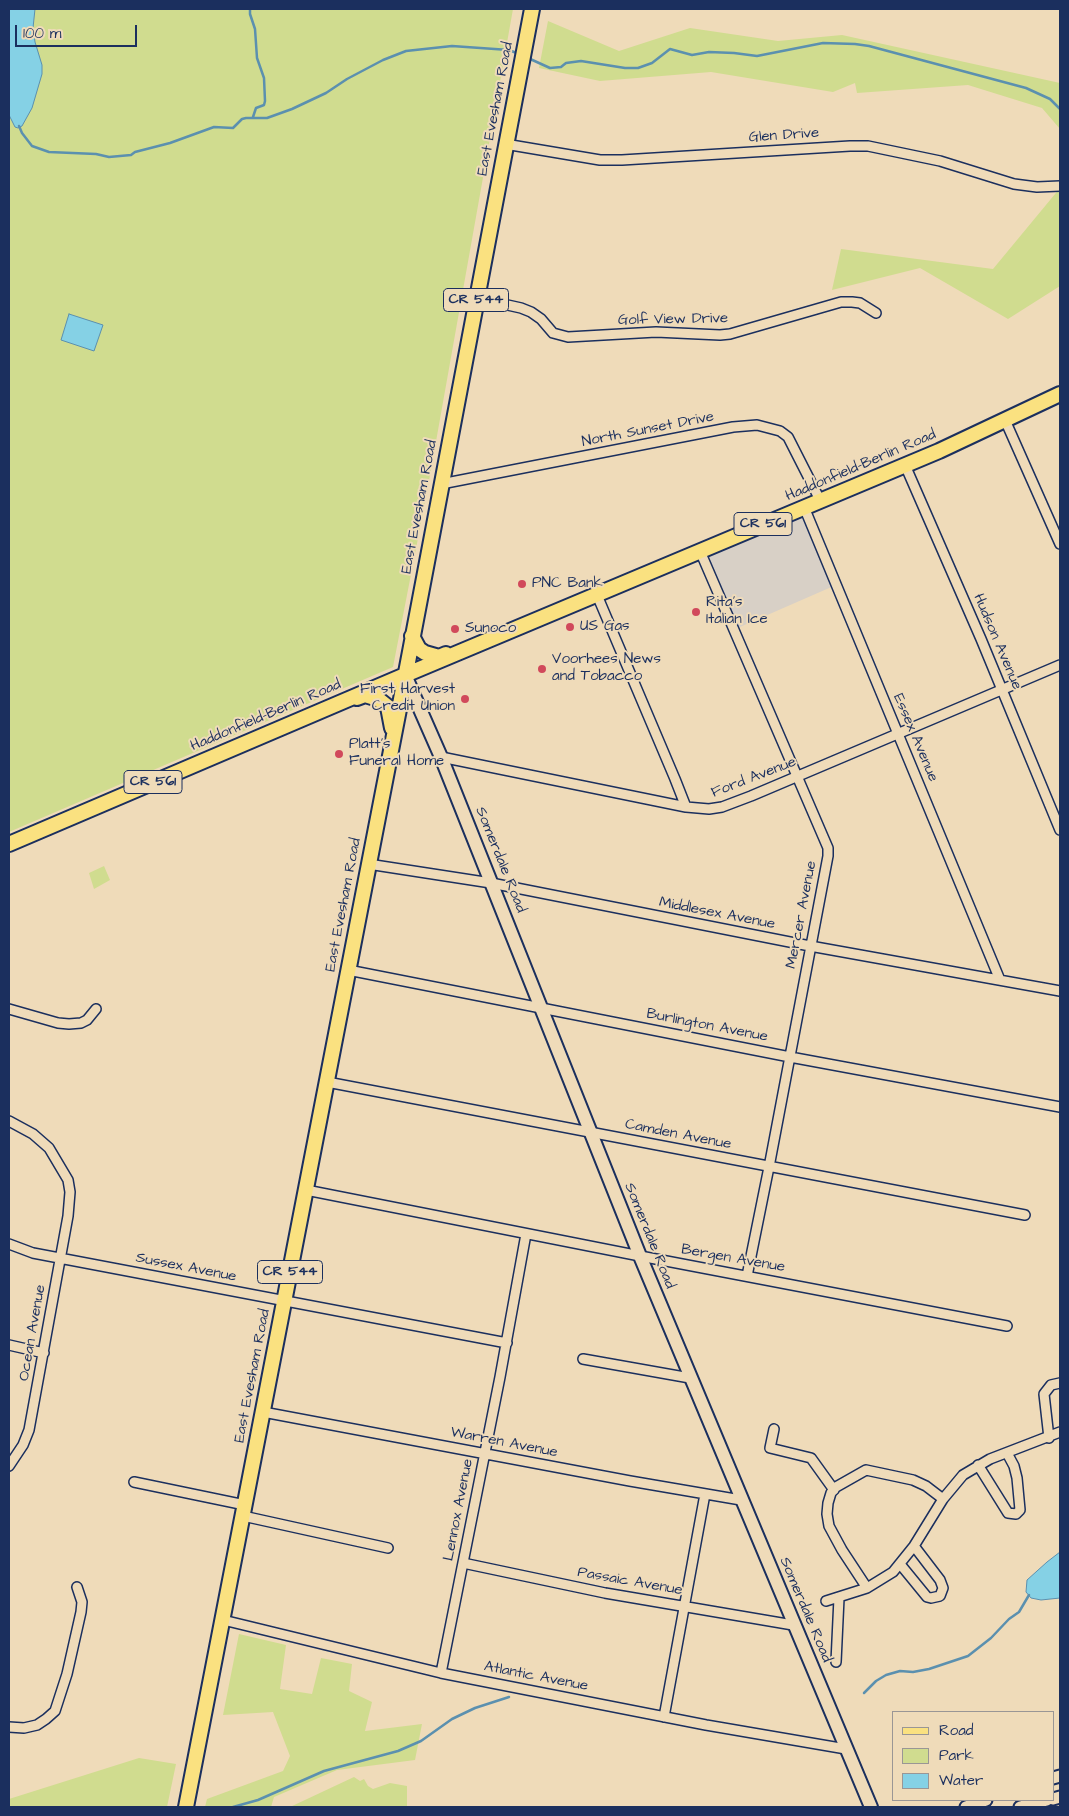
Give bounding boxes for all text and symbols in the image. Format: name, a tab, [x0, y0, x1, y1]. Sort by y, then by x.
scale bar	[18, 15, 140, 47]
text: 100 m	[23, 23, 62, 44]
street label: East Evesham Road	[474, 41, 518, 177]
street label: Glen Drive	[748, 125, 820, 147]
road number: CR 544	[444, 288, 508, 312]
street label: Golf View Drive	[618, 310, 728, 330]
street label: North Sunset Drive	[580, 408, 716, 452]
street label: Haddonfield-Berlin Road	[783, 426, 939, 506]
street label: East Evesham Road	[398, 439, 442, 575]
road number: CR 561	[734, 512, 792, 536]
place label: PNC Bank	[532, 575, 603, 593]
marker: PNC Bank	[516, 578, 528, 590]
street label: Hudson Avenue	[969, 591, 1025, 693]
place label: Rita's Italian Ice	[706, 594, 768, 629]
marker: Rita's Italian Ice	[690, 606, 702, 618]
place label: US Gas	[580, 618, 630, 636]
place label: Sunoco	[465, 620, 516, 638]
marker: US Gas	[564, 621, 576, 633]
marker: Sunoco	[449, 623, 461, 635]
place label: Voorhees News and Tobacco	[552, 651, 661, 686]
marker: Voorhees News and Tobacco	[536, 663, 548, 675]
street label: Haddonfield-Berlin Road	[188, 676, 344, 756]
place label: First Harvest Credit Union	[360, 681, 455, 716]
street label: Essex Avenue	[888, 691, 942, 785]
marker: First Harvest Credit Union	[459, 693, 471, 705]
place label: Platt's Funeral Home	[349, 736, 444, 771]
marker: Platt's Funeral Home	[333, 748, 345, 760]
street label: Ford Avenue	[709, 754, 799, 802]
road number: CR 561	[124, 770, 182, 794]
street label: Somerdale Road	[471, 805, 529, 915]
street label: East Evesham Road	[322, 837, 366, 973]
street label: Mercer Avenue	[783, 860, 821, 970]
street label: Middlesex Avenue	[657, 894, 777, 934]
street label: Burlington Avenue	[645, 1005, 769, 1047]
street label: Camden Avenue	[623, 1116, 733, 1154]
street label: Somerdale Road	[620, 1181, 678, 1291]
street label: Bergen Avenue	[680, 1241, 786, 1277]
street label: Sussex Avenue	[134, 1249, 238, 1287]
road number: CR 544	[258, 1260, 322, 1284]
street label: Ocean Avenue	[16, 1283, 50, 1383]
street label: East Evesham Road	[231, 1308, 275, 1444]
street label: Warren Avenue	[449, 1424, 559, 1462]
street label: Lennox Avenue	[440, 1457, 478, 1563]
street label: Somerdale Road	[775, 1555, 835, 1665]
street label: Passaic Avenue	[576, 1564, 684, 1600]
street label: Atlantic Avenue	[482, 1658, 590, 1696]
legend	[892, 1711, 1054, 1801]
text: Road	[939, 1720, 973, 1741]
text: Park	[939, 1745, 974, 1766]
text: Water	[939, 1770, 983, 1791]

